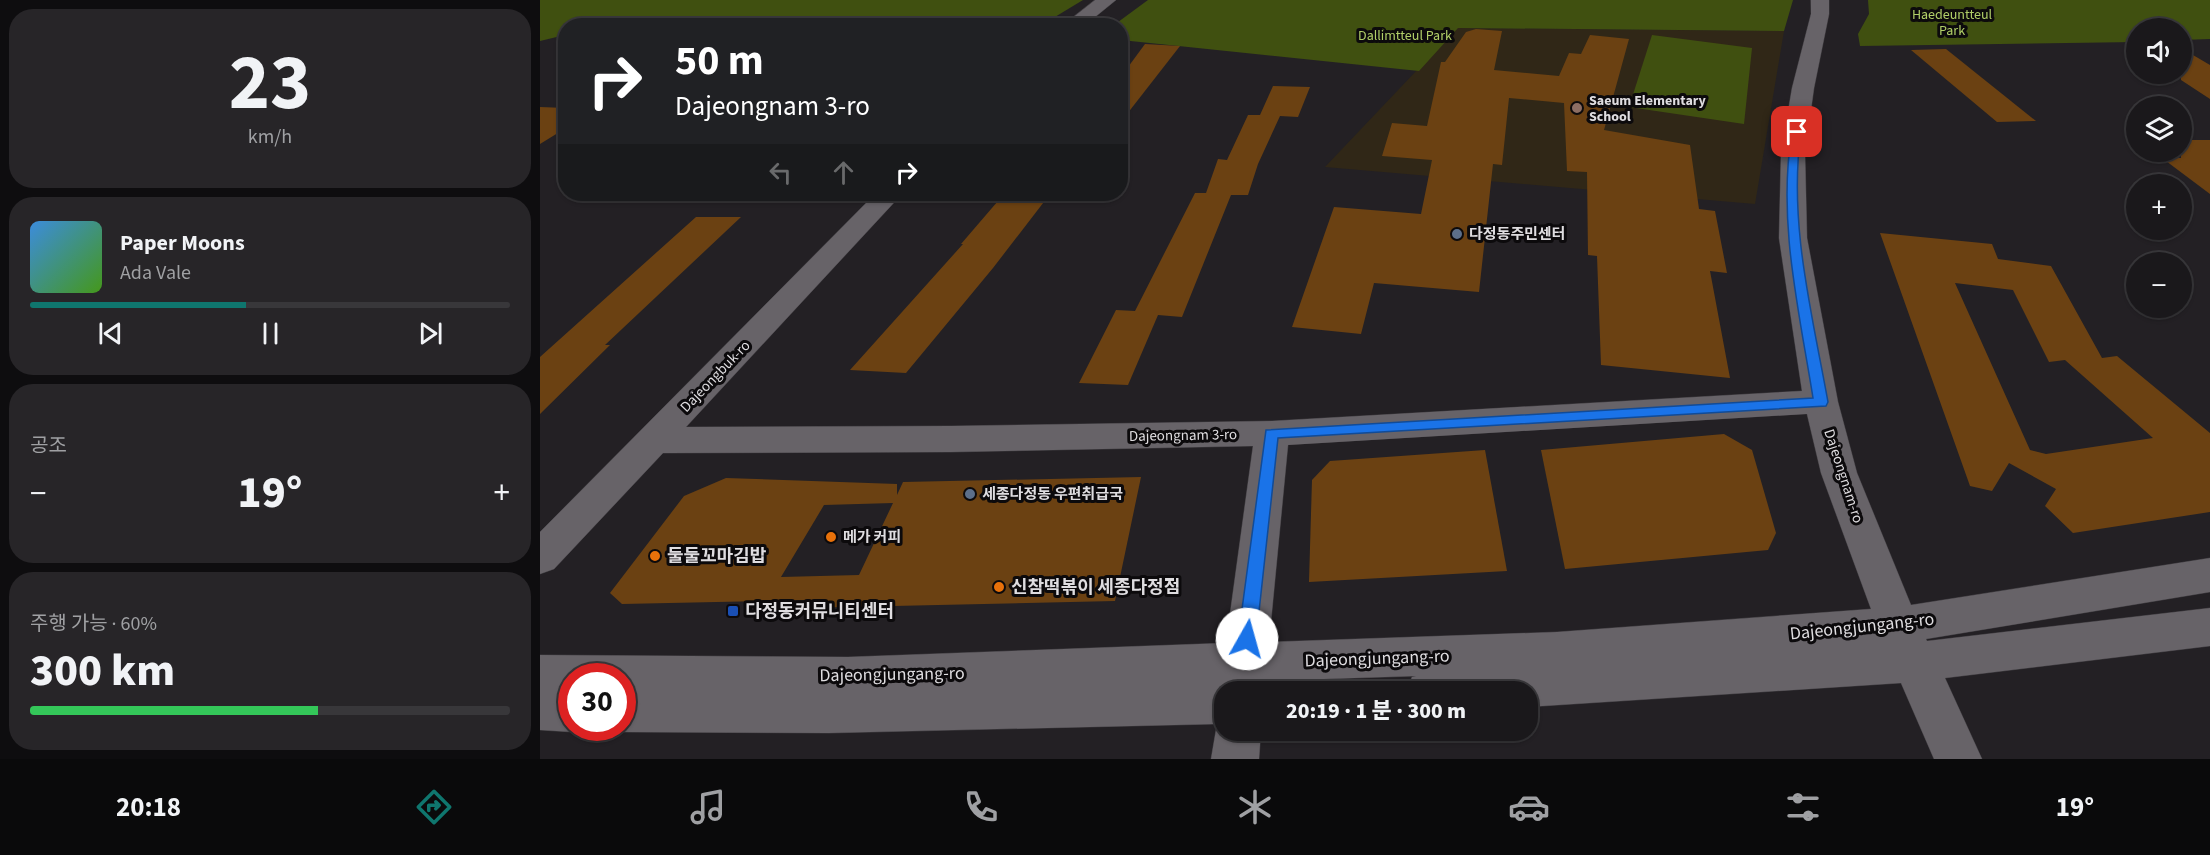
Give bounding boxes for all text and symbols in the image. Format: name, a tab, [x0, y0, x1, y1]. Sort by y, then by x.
park label: Haedeuntteul Park	[1912, 5, 1993, 41]
map controls	[2126, 18, 2192, 318]
button: sound	[2126, 18, 2192, 84]
park label: Dallimtteul Park	[1358, 26, 1452, 46]
text: 23	[229, 28, 311, 139]
text: 50 m	[675, 31, 764, 91]
icon: right	[576, 42, 654, 120]
text: Dajeongnam 3-ro	[675, 87, 870, 126]
place label: Saeum Elementary School	[1589, 91, 1706, 127]
button: layers	[2126, 96, 2192, 162]
marker: Saeum Elementary School	[1570, 101, 1584, 115]
pin	[1771, 106, 1822, 157]
icon: arrive	[1780, 115, 1813, 148]
text: km/h	[248, 123, 292, 151]
icon: left	[764, 156, 797, 189]
icon: ahead	[827, 156, 860, 189]
icon: right	[890, 156, 923, 189]
button: +	[2126, 174, 2192, 240]
place label: 다정동주민센터	[1469, 224, 1566, 245]
text: Paper Moons	[120, 227, 245, 259]
marker: 다정동주민센터	[1450, 227, 1464, 241]
button: −	[2126, 252, 2192, 318]
text: Ada Vale	[120, 259, 191, 287]
icon: previous	[94, 317, 127, 350]
icon: pause	[254, 317, 287, 350]
icon: next	[414, 317, 447, 350]
street label: Dajeongbuk-ro	[676, 336, 755, 417]
street label: Dajeongnam 3-ro	[1129, 424, 1237, 447]
street label: Dajeongnam-ro	[1818, 426, 1869, 526]
text: 공조	[30, 432, 67, 460]
text: 19°	[238, 461, 302, 525]
text: −	[30, 470, 46, 517]
text: +	[494, 470, 510, 517]
place label: 세종다정동 우편취급국	[982, 484, 1123, 505]
marker: 세종다정동 우편취급국	[963, 487, 977, 501]
place label: 메가 커피	[843, 527, 901, 548]
marker: 메가 커피	[824, 530, 838, 544]
place label: 둘둘꼬마김밥	[667, 544, 767, 569]
marker: 둘둘꼬마김밥	[648, 549, 662, 563]
place label: 신참떡볶이 세종다정점	[1011, 575, 1180, 600]
marker: 신참떡볶이 세종다정점	[992, 580, 1006, 594]
place label: 다정동커뮤니티센터	[745, 599, 894, 624]
marker: 다정동커뮤니티센터	[726, 604, 740, 618]
street label: Dajeongjungang-ro	[1789, 606, 1936, 647]
position arrow	[1215, 607, 1279, 671]
text: 주행 가능 · 60%	[30, 610, 157, 638]
text: 300 km	[30, 639, 175, 703]
street label: Dajeongjungang-ro	[1304, 643, 1450, 674]
street label: Dajeongjungang-ro	[819, 661, 965, 688]
speed limit sign: 30	[558, 663, 636, 741]
text: 20:19 · 1 분 · 300 m	[1286, 695, 1466, 727]
icon: directions	[413, 786, 455, 828]
icon: music	[687, 786, 729, 828]
icon: phone	[960, 786, 1002, 828]
icon: climate	[1234, 786, 1276, 828]
icon: car	[1508, 786, 1550, 828]
icon: filters	[1782, 786, 1824, 828]
text: 20:18	[116, 788, 181, 827]
text: 19°	[2056, 788, 2094, 827]

